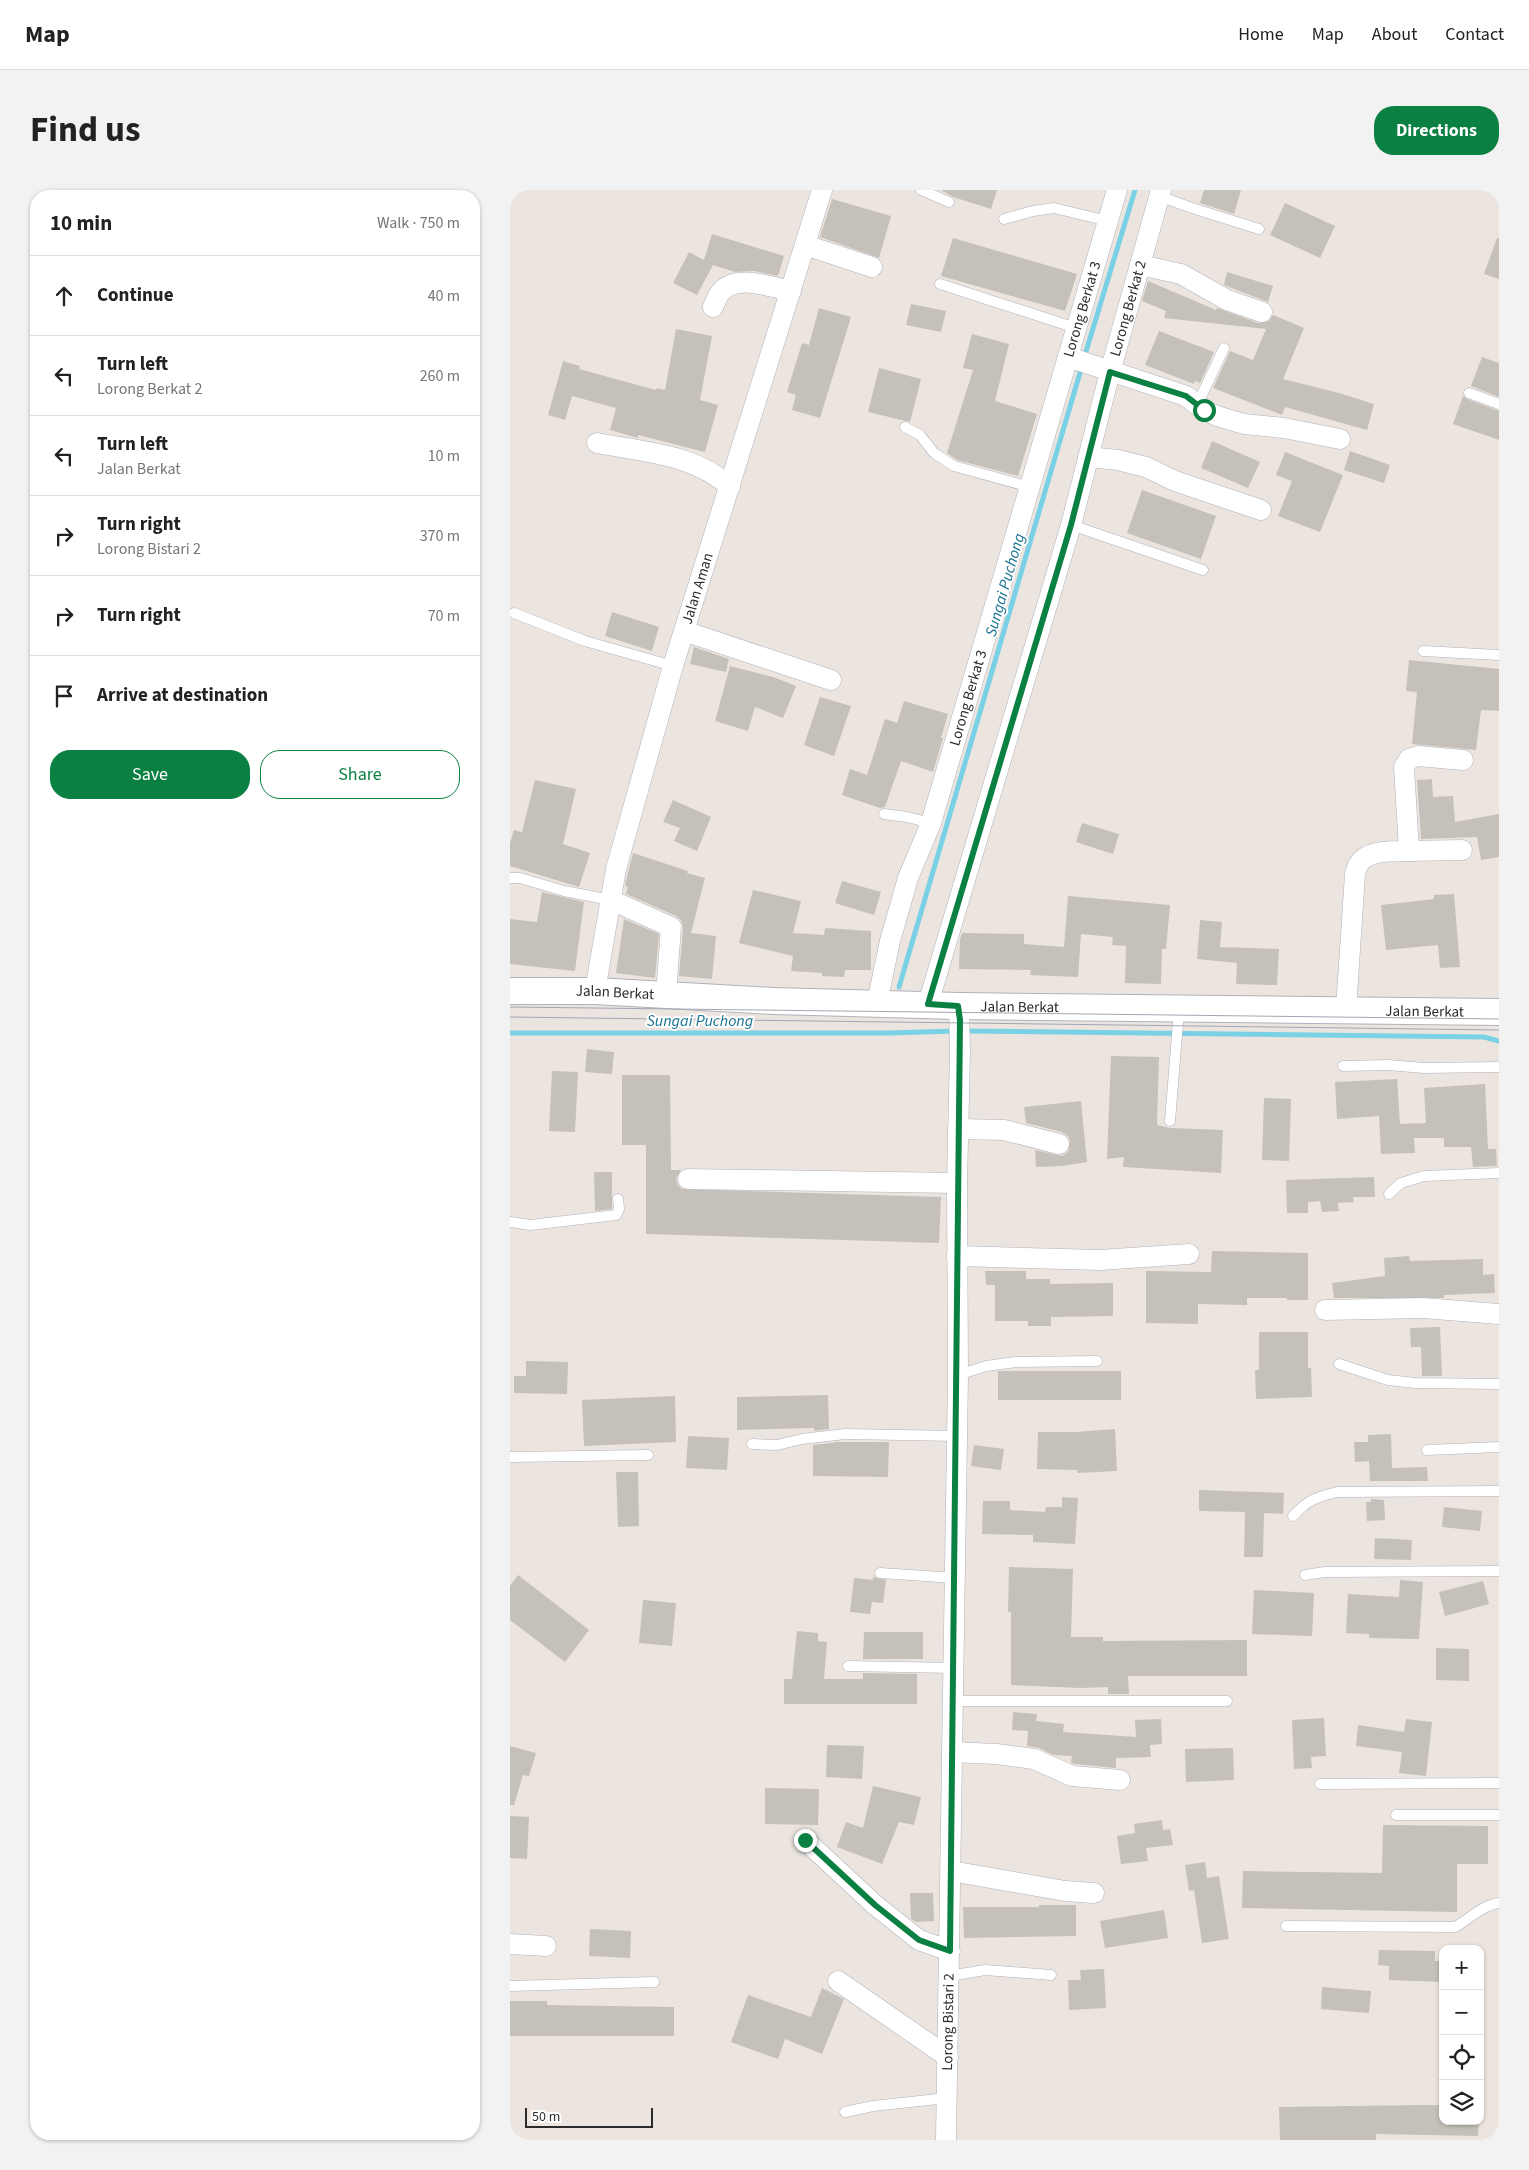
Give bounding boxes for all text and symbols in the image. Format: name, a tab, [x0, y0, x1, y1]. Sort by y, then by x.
text: Map	[25, 17, 70, 52]
text: Home	[1238, 22, 1284, 47]
text: Map	[1312, 22, 1344, 47]
text: About	[1372, 22, 1417, 47]
text: Contact	[1445, 22, 1504, 47]
text: Find us	[30, 105, 140, 155]
button: Directions	[1374, 106, 1499, 155]
text: 10 min	[50, 208, 112, 238]
text: Walk · 750 m	[377, 212, 460, 234]
street label: Lorong Berkat 2	[1104, 258, 1151, 359]
street label: Lorong Berkat 3	[1058, 259, 1106, 360]
icon: ahead	[50, 282, 78, 310]
text: Continue	[97, 282, 174, 309]
text: 40 m	[428, 285, 460, 307]
text: Turn left	[97, 351, 168, 378]
icon: left	[50, 362, 78, 390]
text: 260 m	[420, 365, 460, 387]
text: Lorong Berkat 2	[97, 378, 202, 400]
route start	[1193, 399, 1216, 422]
text: Turn left	[97, 431, 168, 458]
icon: left	[50, 442, 78, 470]
text: 10 m	[428, 445, 460, 467]
text: Jalan Berkat	[97, 458, 181, 480]
text: Turn right	[97, 511, 181, 538]
icon: right	[50, 522, 78, 550]
text: 370 m	[420, 525, 460, 547]
water label: Sungai Puchong	[980, 531, 1030, 639]
text: Lorong Bistari 2	[97, 538, 201, 560]
street label: Jalan Aman	[676, 550, 718, 627]
icon: right	[50, 602, 78, 630]
text: Turn right	[97, 602, 181, 629]
text: 70 m	[428, 605, 460, 627]
street label: Lorong Berkat 3	[944, 647, 992, 748]
icon: arrive	[50, 682, 78, 710]
text: Arrive at destination	[97, 682, 268, 709]
button: Save	[50, 750, 250, 799]
button: Share	[260, 750, 460, 799]
street label: Jalan Berkat	[576, 980, 655, 1005]
street label: Jalan Berkat	[980, 996, 1059, 1018]
street label: Jalan Berkat	[1385, 1000, 1464, 1022]
water label: Sungai Puchong	[647, 1010, 753, 1032]
route end	[794, 1829, 817, 1852]
map controls	[1439, 1945, 1484, 2125]
button: +	[1439, 1945, 1484, 1990]
street label: Lorong Bistari 2	[937, 1973, 959, 2071]
button: −	[1439, 1990, 1484, 2035]
button: locate	[1439, 2035, 1484, 2080]
button: layers	[1439, 2080, 1484, 2125]
scale bar	[525, 2105, 652, 2128]
text: 50 m	[532, 2107, 560, 2127]

